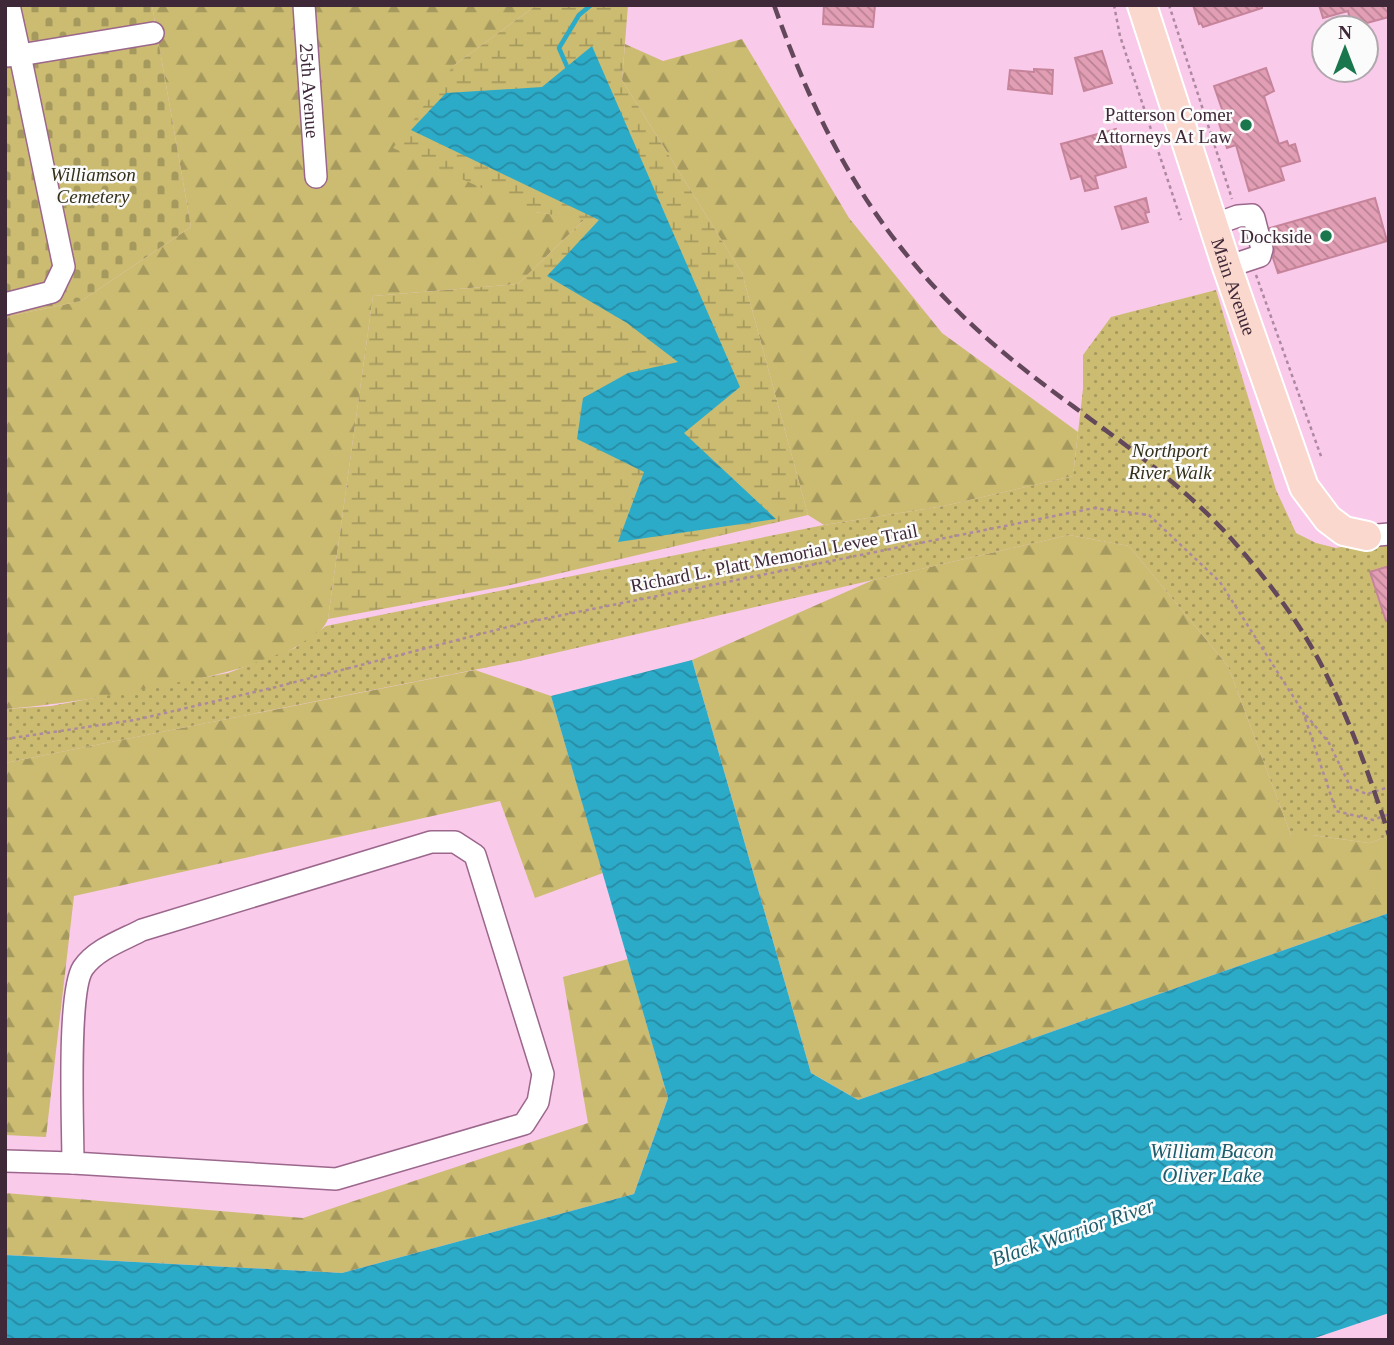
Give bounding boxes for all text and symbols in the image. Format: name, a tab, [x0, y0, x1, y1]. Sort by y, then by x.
north arrow	[1310, 14, 1380, 84]
text: N	[1338, 22, 1352, 43]
street label: 25th Avenue	[296, 43, 324, 139]
place label: Patterson Comer Attorneys At Law	[1096, 104, 1233, 147]
marker: Patterson Comer Attorneys At Law	[1238, 117, 1254, 133]
park label: Williamson Cemetery	[50, 164, 136, 207]
place label: Dockside	[1240, 226, 1312, 247]
marker: Dockside	[1318, 228, 1334, 244]
street label: Main Avenue	[1208, 235, 1260, 338]
park label: Northport River Walk	[1127, 440, 1212, 483]
street label: Richard L. Platt Memorial Levee Trail	[629, 520, 919, 596]
water label: William Bacon Oliver Lake	[1150, 1139, 1274, 1187]
water label: Black Warrior River	[988, 1193, 1158, 1271]

